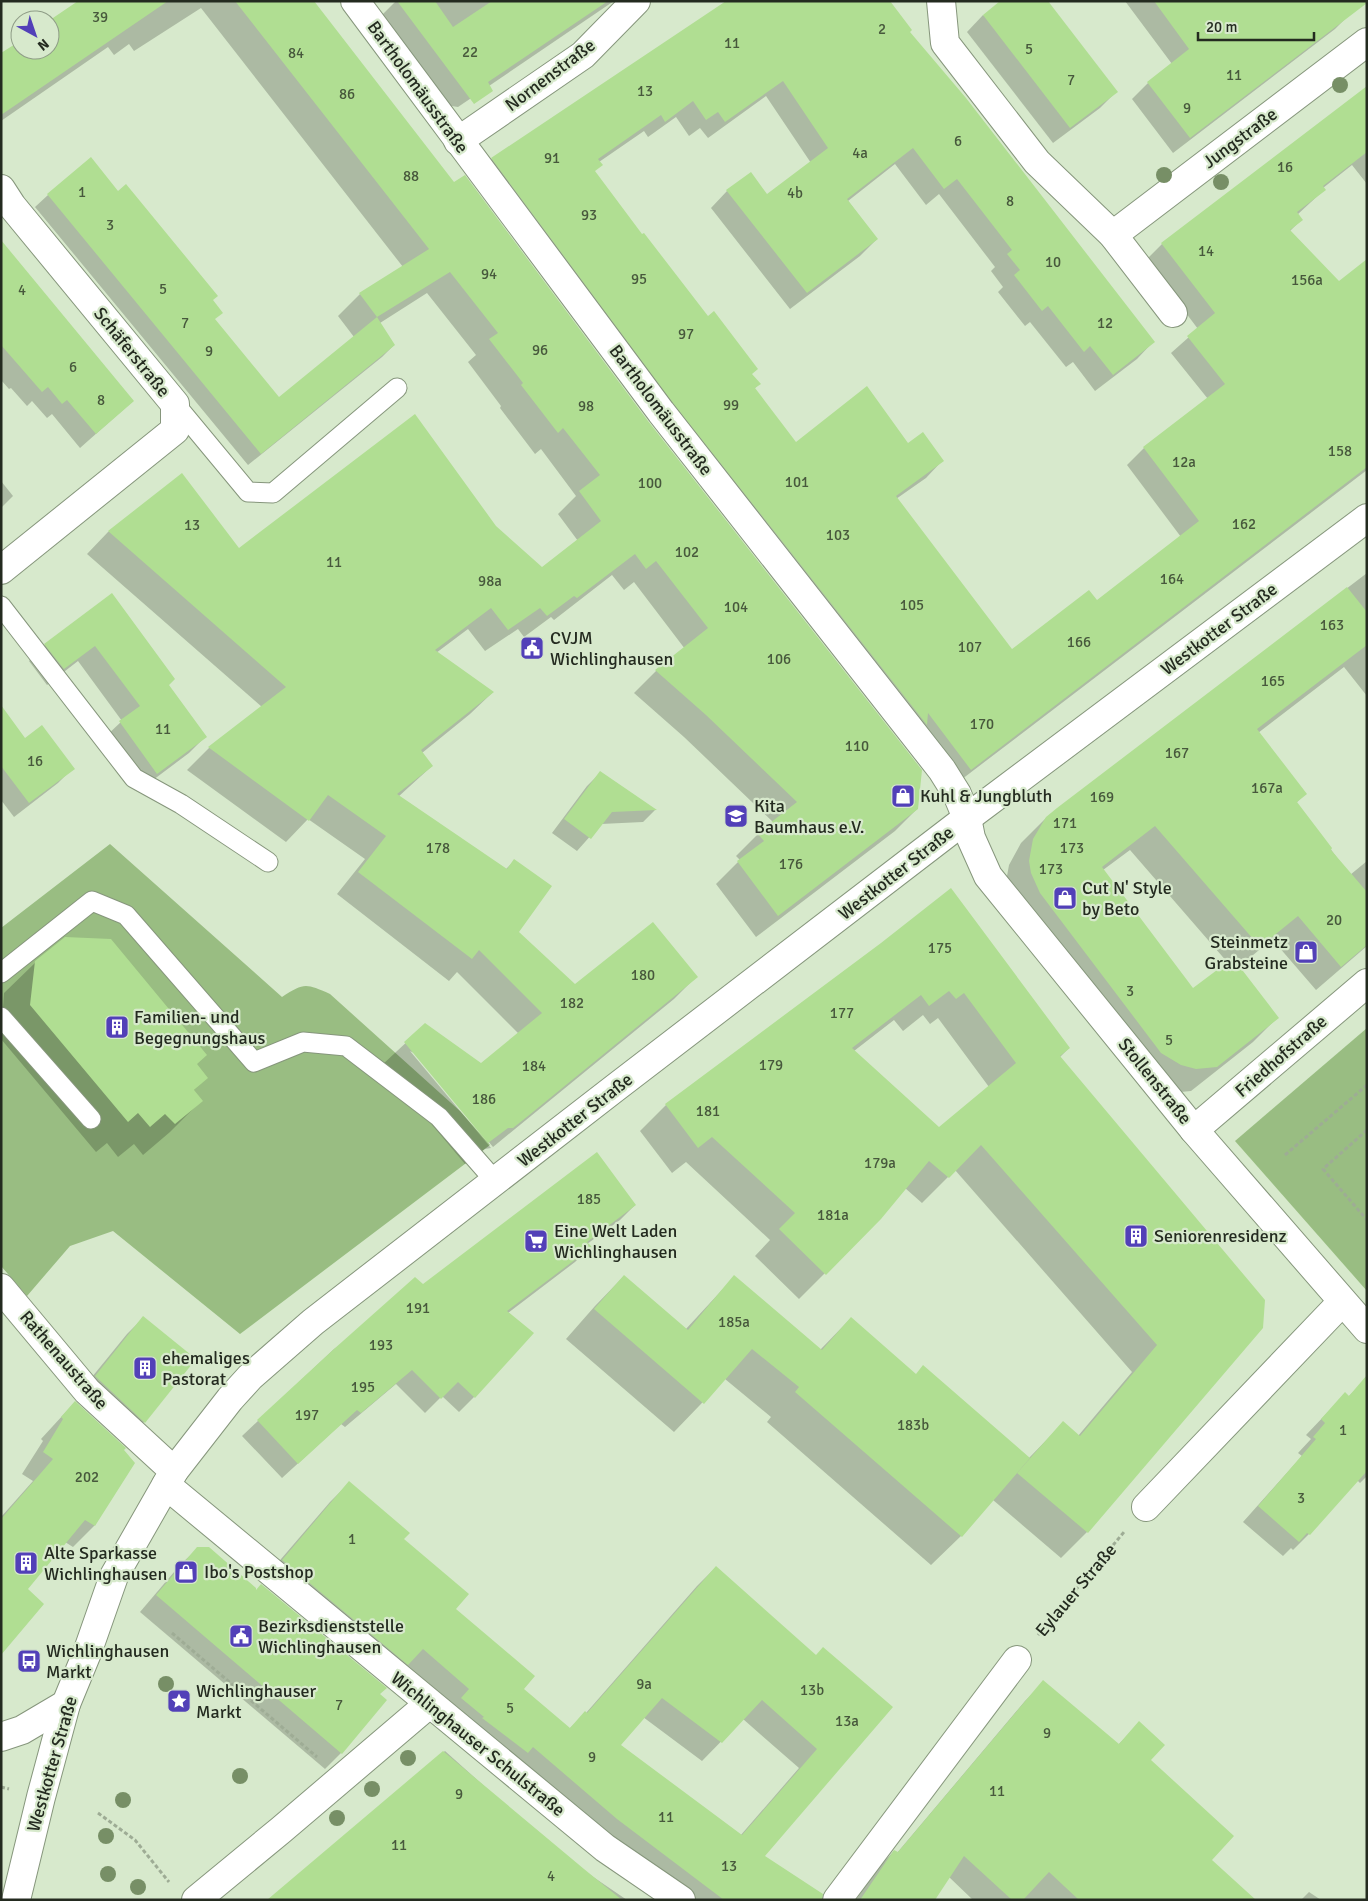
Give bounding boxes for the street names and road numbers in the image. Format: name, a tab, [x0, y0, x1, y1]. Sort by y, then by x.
street label: Bartholomäusstraße	[363, 17, 473, 157]
street label: Nornenstraße	[501, 34, 599, 116]
street label: Jungstraße	[1199, 103, 1281, 173]
street label: Schäferstraße	[89, 303, 175, 401]
street label: Bartholomäusstraße	[605, 340, 717, 480]
street label: Westkotter Straße	[1157, 578, 1281, 680]
street label: Westkotter Straße	[834, 821, 958, 925]
street label: Friedhofstraße	[1231, 1010, 1331, 1102]
street label: Stollenstraße	[1114, 1033, 1196, 1129]
street label: Westkotter Straße	[513, 1068, 637, 1172]
street label: Rathenaustraße	[15, 1306, 113, 1414]
street label: Eylauer Straße	[1031, 1539, 1121, 1641]
street label: Wichlinghauser Schulstraße	[387, 1667, 569, 1821]
street label: Westkotter Straße	[22, 1694, 82, 1834]

